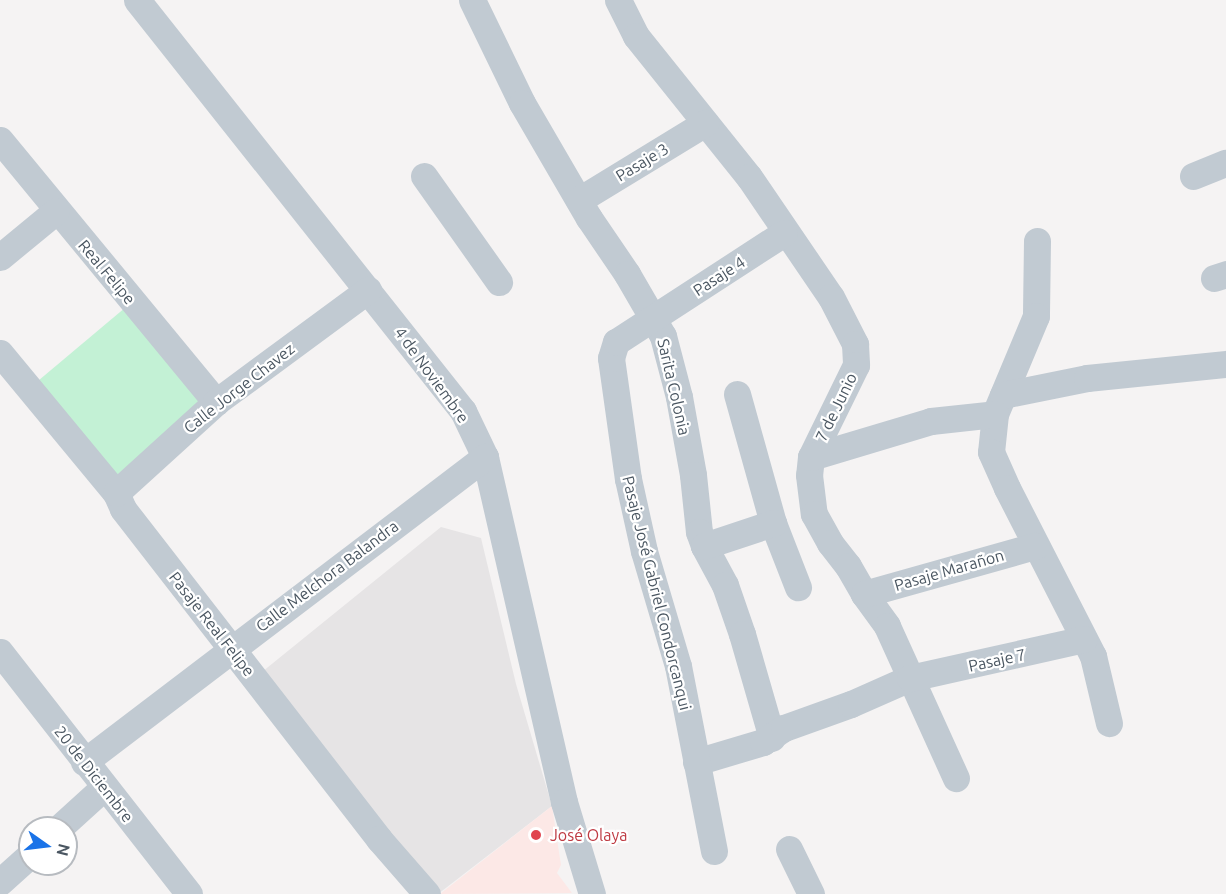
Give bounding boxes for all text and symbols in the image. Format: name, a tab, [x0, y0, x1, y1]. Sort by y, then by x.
street label: Pasaje 3	[612, 139, 672, 185]
street label: Real Felipe	[74, 236, 140, 308]
street label: Pasaje 4	[689, 252, 749, 300]
street label: 4 de Noviembre	[391, 323, 473, 427]
street label: Sarita Colonia	[654, 337, 694, 437]
street label: Calle Jorge Chavez	[180, 339, 298, 437]
street label: 7 de Junio	[811, 370, 861, 444]
street label: Pasaje José Gabriel Condorcanqui	[619, 474, 695, 712]
street label: Calle Melchora Balandra	[252, 516, 402, 636]
street label: Pasaje Marañon	[892, 545, 1006, 595]
street label: Pasaje Real Felipe	[165, 568, 259, 680]
street label: Pasaje 7	[967, 645, 1027, 675]
street label: 20 de Diciembre	[50, 722, 138, 826]
north arrow	[18, 816, 78, 876]
place label: José Olaya	[550, 825, 627, 845]
marker: José Olaya	[527, 826, 545, 844]
text: N	[53, 842, 74, 858]

